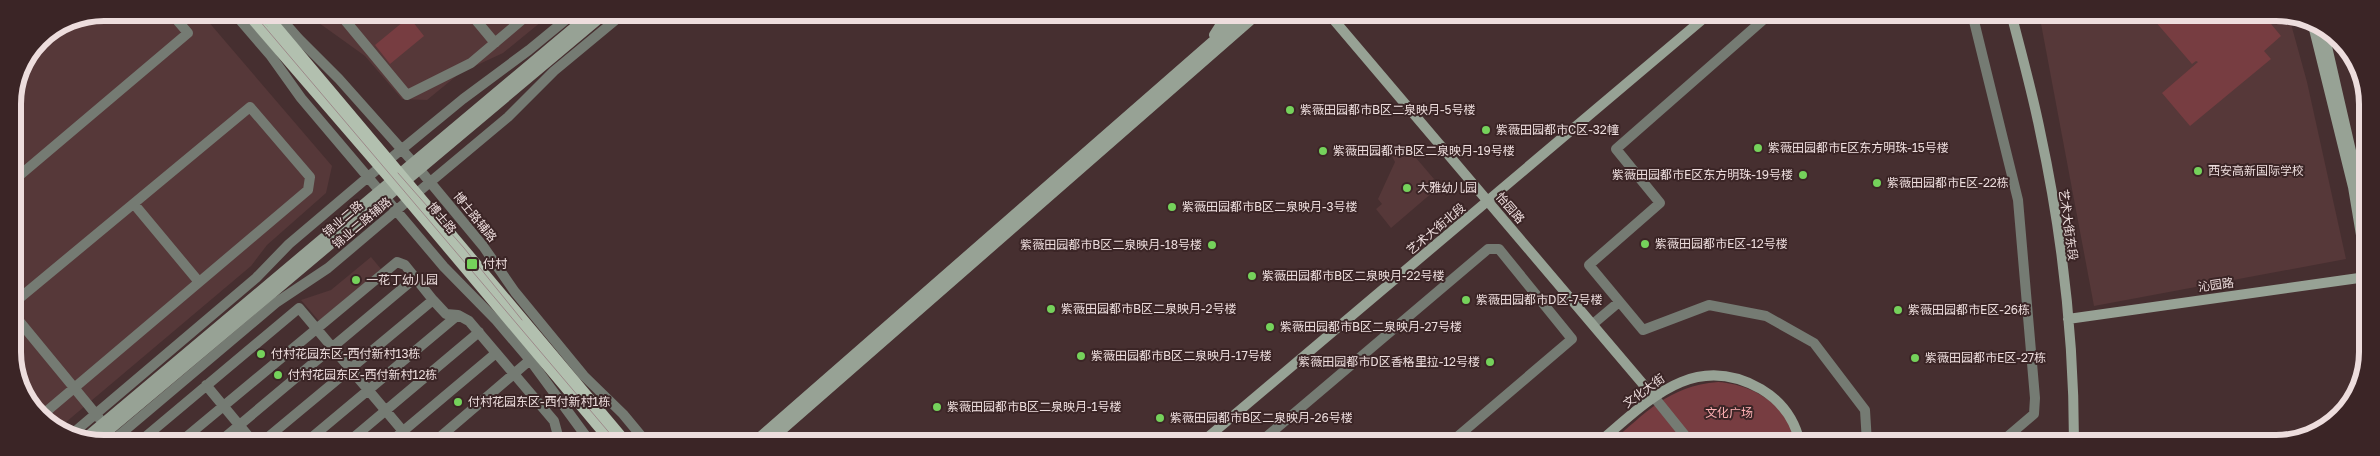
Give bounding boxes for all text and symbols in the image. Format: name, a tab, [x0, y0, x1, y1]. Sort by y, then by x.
place label: 紫薇田园都市B区二泉映月-5号楼	[1300, 102, 1476, 117]
marker: 紫薇田园都市B区二泉映月-5号楼	[1284, 104, 1296, 116]
place label: 紫薇田园都市C区-32幢	[1496, 122, 1619, 137]
marker: 紫薇田园都市C区-32幢	[1480, 124, 1492, 136]
place label: 紫薇田园都市E区东方明珠-15号楼	[1768, 140, 1949, 155]
marker: 紫薇田园都市E区东方明珠-15号楼	[1752, 142, 1764, 154]
place label: 紫薇田园都市B区二泉映月-19号楼	[1333, 143, 1515, 158]
marker: 紫薇田园都市B区二泉映月-19号楼	[1317, 145, 1329, 157]
place label: 西安高新国际学校	[2208, 163, 2304, 178]
marker: 西安高新国际学校	[2192, 165, 2204, 177]
place label: 紫薇田园都市E区东方明珠-19号楼	[1612, 167, 1793, 182]
marker: 紫薇田园都市E区东方明珠-19号楼	[1797, 169, 1809, 181]
place label: 紫薇田园都市E区-22栋	[1887, 175, 2009, 190]
marker: 紫薇田园都市E区-22栋	[1871, 177, 1883, 189]
place label: 大雅幼儿园	[1417, 180, 1477, 195]
marker: 大雅幼儿园	[1401, 182, 1413, 194]
street label: 艺术大街东段	[2056, 188, 2081, 262]
street label: 博士路辅路	[451, 189, 500, 245]
street label: 怡园路	[1493, 189, 1528, 226]
street label: 锦业二路辅路	[329, 194, 394, 252]
street label: 锦业二路	[319, 197, 366, 240]
street label: 博士路	[425, 199, 460, 236]
place label: 紫薇田园都市B区二泉映月-3号楼	[1182, 199, 1358, 214]
street label: 艺术大街北段	[1403, 200, 1468, 258]
marker: 紫薇田园都市B区二泉映月-3号楼	[1166, 201, 1178, 213]
place label: 紫薇田园都市E区-12号楼	[1655, 236, 1788, 251]
place label: 紫薇田园都市B区二泉映月-18号楼	[1020, 237, 1202, 252]
marker: 紫薇田园都市E区-12号楼	[1639, 238, 1651, 250]
marker: 紫薇田园都市B区二泉映月-18号楼	[1206, 239, 1218, 251]
place label: 付村	[483, 256, 508, 271]
marker: 付村	[465, 257, 479, 271]
place label: 紫薇田园都市B区二泉映月-22号楼	[1262, 268, 1445, 283]
marker: 紫薇田园都市B区二泉映月-22号楼	[1246, 270, 1258, 282]
place label: 一花丁幼儿园	[366, 272, 438, 287]
marker: 一花丁幼儿园	[350, 274, 362, 286]
street label: 沁园路	[2197, 275, 2235, 294]
place label: 紫薇田园都市D区-7号楼	[1476, 292, 1603, 307]
marker: 紫薇田园都市D区-7号楼	[1460, 294, 1472, 306]
place label: 紫薇田园都市B区二泉映月-2号楼	[1061, 301, 1237, 316]
place label: 紫薇田园都市E区-26栋	[1908, 302, 2030, 317]
marker: 紫薇田园都市B区二泉映月-2号楼	[1045, 303, 1057, 315]
marker: 紫薇田园都市E区-26栋	[1892, 304, 1904, 316]
place label: 紫薇田园都市B区二泉映月-27号楼	[1280, 319, 1462, 334]
marker: 紫薇田园都市B区二泉映月-27号楼	[1264, 321, 1276, 333]
place label: 付村花园东区-西付新村13栋	[271, 346, 420, 361]
marker: 付村花园东区-西付新村13栋	[255, 348, 267, 360]
place label: 紫薇田园都市B区二泉映月-17号楼	[1091, 348, 1272, 363]
marker: 紫薇田园都市B区二泉映月-17号楼	[1075, 350, 1087, 362]
place label: 紫薇田园都市E区-27栋	[1925, 350, 2046, 365]
marker: 紫薇田园都市E区-27栋	[1909, 352, 1921, 364]
place label: 紫薇田园都市D区香格里拉-12号楼	[1298, 354, 1480, 369]
marker: 紫薇田园都市D区香格里拉-12号楼	[1484, 356, 1496, 368]
place label: 付村花园东区-西付新村12栋	[288, 367, 437, 382]
marker: 付村花园东区-西付新村12栋	[272, 369, 284, 381]
street label: 文化大街	[1620, 370, 1668, 411]
place label: 付村花园东区-西付新村1栋	[468, 394, 610, 409]
marker: 付村花园东区-西付新村1栋	[452, 396, 464, 408]
place label: 紫薇田园都市B区二泉映月-1号楼	[947, 399, 1121, 414]
marker: 紫薇田园都市B区二泉映月-1号楼	[931, 401, 943, 413]
park label: 文化广场	[1705, 405, 1753, 420]
place label: 紫薇田园都市B区二泉映月-26号楼	[1170, 410, 1353, 425]
marker: 紫薇田园都市B区二泉映月-26号楼	[1154, 412, 1166, 424]

